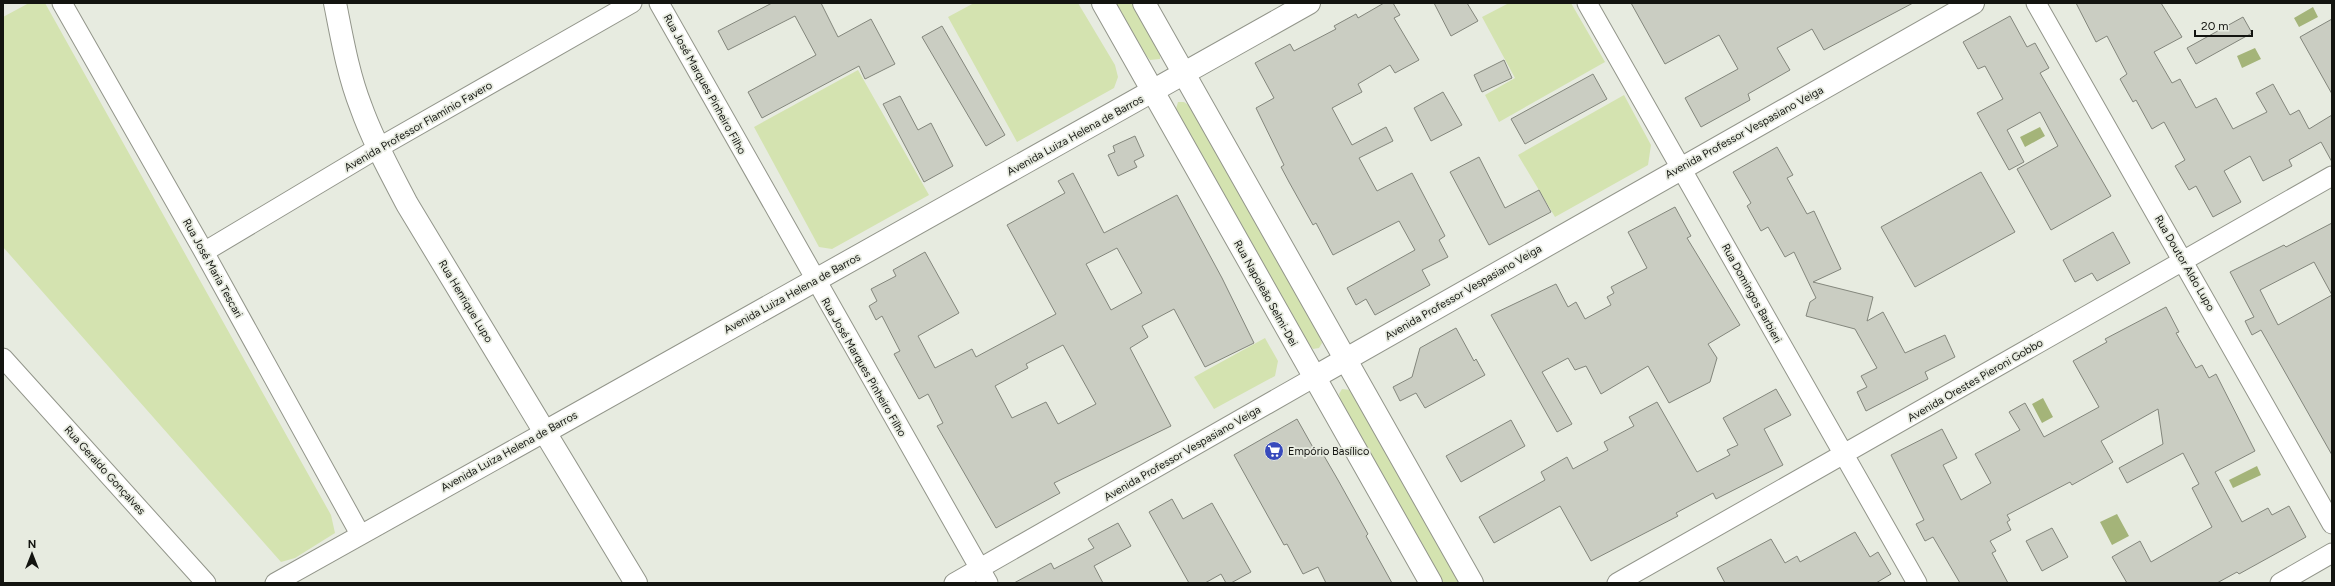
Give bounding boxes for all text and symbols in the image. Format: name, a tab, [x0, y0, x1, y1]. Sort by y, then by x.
street label: Rua José Marques Pinheiro Filho	[661, 12, 749, 157]
scale bar	[2195, 12, 2252, 38]
text: 20 m	[2201, 19, 2229, 33]
street label: Avenida Professor Flamínio Favero	[342, 79, 495, 174]
street label: Avenida Professor Vespasiano Veiga	[1663, 83, 1826, 181]
street label: Avenida Luiza Helena de Barros	[1005, 92, 1146, 178]
street label: Rua Doutor Aldo Lupo	[2152, 213, 2217, 313]
street label: Rua José Maria Tescari	[180, 216, 245, 320]
street label: Rua Napoleão Selmi-Dei	[1231, 238, 1300, 349]
street label: Rua Domingos Barbieri	[1719, 241, 1784, 345]
street label: Avenida Professor Vespasiano Veiga	[1383, 242, 1544, 343]
street label: Avenida Luiza Helena de Barros	[722, 250, 863, 336]
street label: Rua Henrique Lupo	[436, 258, 495, 345]
street label: Rua José Marques Pinheiro Filho	[818, 295, 909, 439]
street label: Avenida Orestes Pieroni Gobbo	[1905, 336, 2045, 425]
street label: Avenida Professor Vespasiano Veiga	[1102, 403, 1263, 504]
street label: Avenida Luiza Helena de Barros	[439, 408, 580, 494]
street label: Rua Geraldo Gonçalves	[61, 423, 148, 517]
supermarket icon: Empório Basílico	[1263, 440, 1285, 462]
place label: Empório Basílico	[1288, 445, 1369, 458]
north arrow	[12, 534, 52, 574]
text: N	[28, 538, 36, 551]

